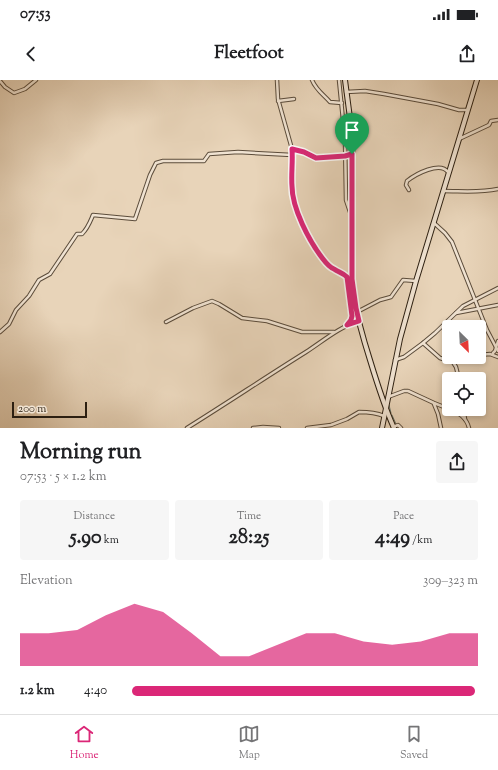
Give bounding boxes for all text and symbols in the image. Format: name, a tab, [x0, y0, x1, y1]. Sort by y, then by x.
text: 07:53	[20, 4, 51, 25]
text: Fleetfoot	[214, 41, 284, 67]
icon: back	[20, 43, 42, 65]
icon: share	[456, 43, 478, 65]
pin	[335, 113, 369, 154]
icon: arrive	[341, 119, 363, 141]
north arrow	[442, 320, 486, 364]
map controls	[442, 320, 486, 416]
button: locate	[442, 372, 486, 416]
scale bar	[12, 400, 87, 419]
text: 200 m	[18, 401, 46, 417]
text: Morning run	[20, 437, 142, 469]
button: share	[436, 441, 478, 483]
text: 07:53 · 5 × 1.2 km	[20, 468, 107, 486]
text: Distance	[74, 508, 115, 524]
text: Time	[237, 508, 261, 524]
text: Pace	[393, 508, 414, 524]
text: 5.90	[70, 524, 102, 553]
text: 28:25	[229, 524, 269, 553]
text: 4:49	[375, 524, 410, 553]
text: km	[102, 532, 119, 548]
text: /km	[410, 532, 432, 548]
text: Elevation	[20, 572, 73, 590]
text: 309–323 m	[423, 572, 478, 590]
text: 1.2 km	[20, 682, 54, 700]
text: 4:40	[84, 682, 107, 700]
tab: Home	[70, 723, 99, 763]
tab: Map	[238, 723, 260, 763]
tab: Saved	[400, 723, 428, 763]

